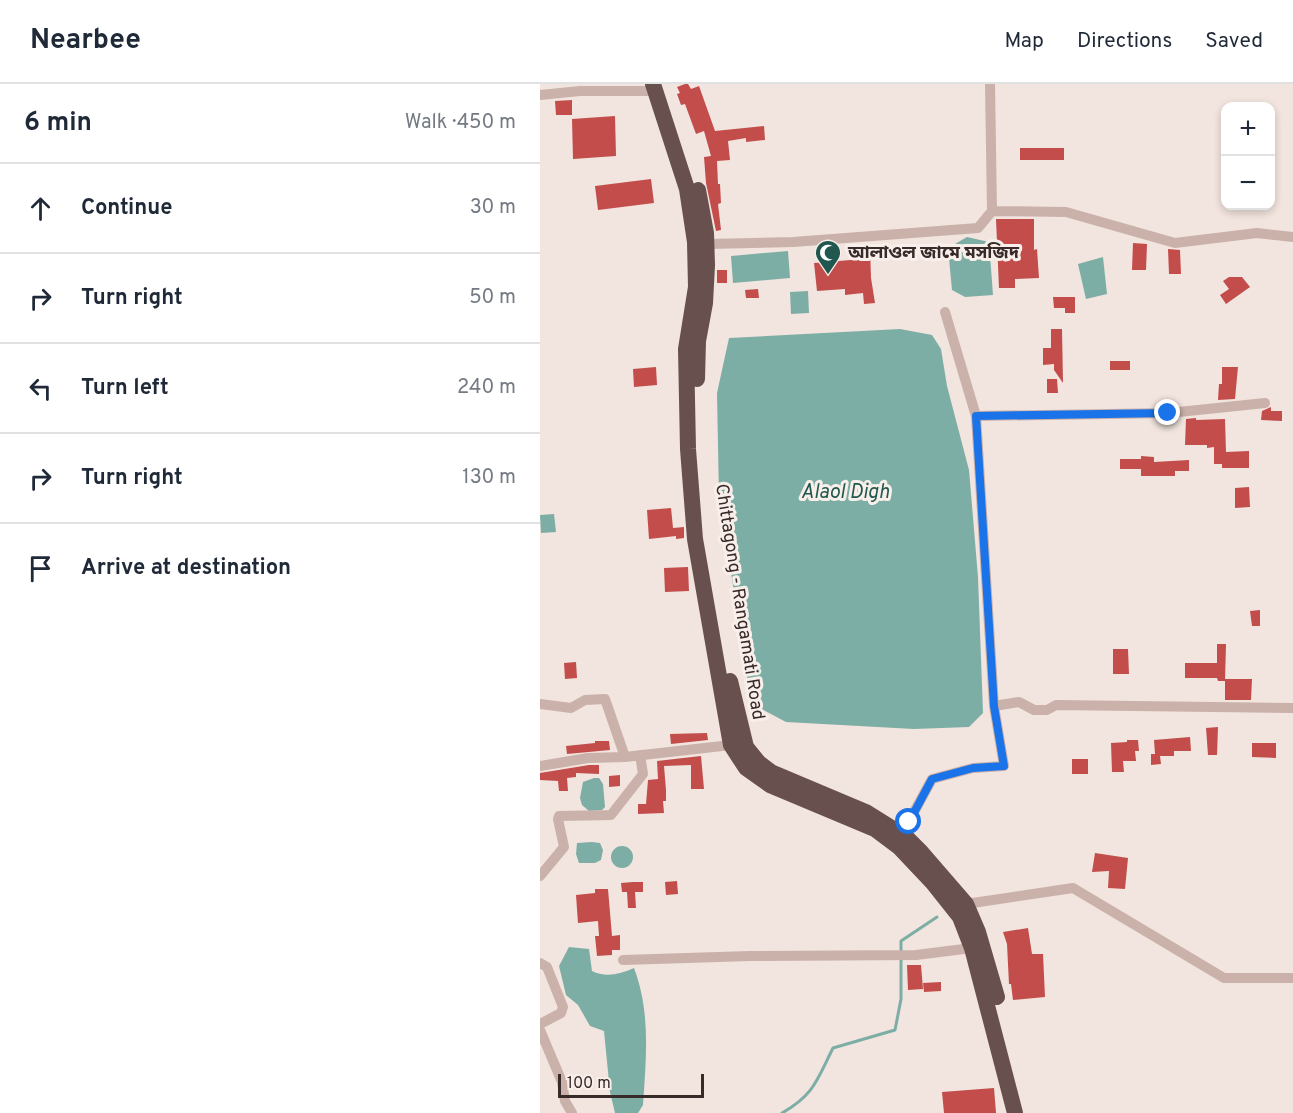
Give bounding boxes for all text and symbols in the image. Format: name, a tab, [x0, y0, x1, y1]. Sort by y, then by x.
text: Nearbee	[30, 23, 141, 59]
text: Map	[1004, 28, 1044, 55]
text: Directions	[1077, 28, 1172, 55]
text: Saved	[1205, 28, 1263, 55]
map controls	[1221, 102, 1275, 210]
button: +	[1221, 102, 1275, 156]
text: 6 min	[24, 107, 92, 140]
text: Walk · 450 m	[405, 110, 516, 136]
button: −	[1221, 156, 1275, 210]
icon: ahead	[24, 192, 57, 225]
text: Continue	[81, 195, 172, 222]
text: 30 m	[470, 195, 516, 221]
mosque icon: আলাওল জামে মসজিদ	[813, 238, 843, 276]
place label: আলাওল জামে মসজিদ	[847, 242, 1020, 265]
icon: right	[24, 282, 57, 315]
text: Turn right	[81, 285, 183, 312]
text: 50 m	[469, 285, 516, 311]
icon: left	[24, 372, 57, 405]
text: Turn left	[81, 375, 169, 402]
text: 240 m	[457, 375, 516, 401]
route end	[1154, 399, 1180, 425]
icon: right	[24, 462, 57, 495]
text: Turn right	[81, 465, 183, 492]
text: 130 m	[462, 465, 516, 491]
water label: Alaol Digh	[801, 480, 889, 506]
street label: Chittagong - Rangamati Road	[709, 482, 769, 722]
icon: arrive	[24, 552, 57, 585]
text: Arrive at destination	[81, 555, 291, 582]
route start	[895, 808, 921, 834]
scale bar	[558, 1071, 704, 1098]
text: 100 m	[567, 1074, 611, 1094]

